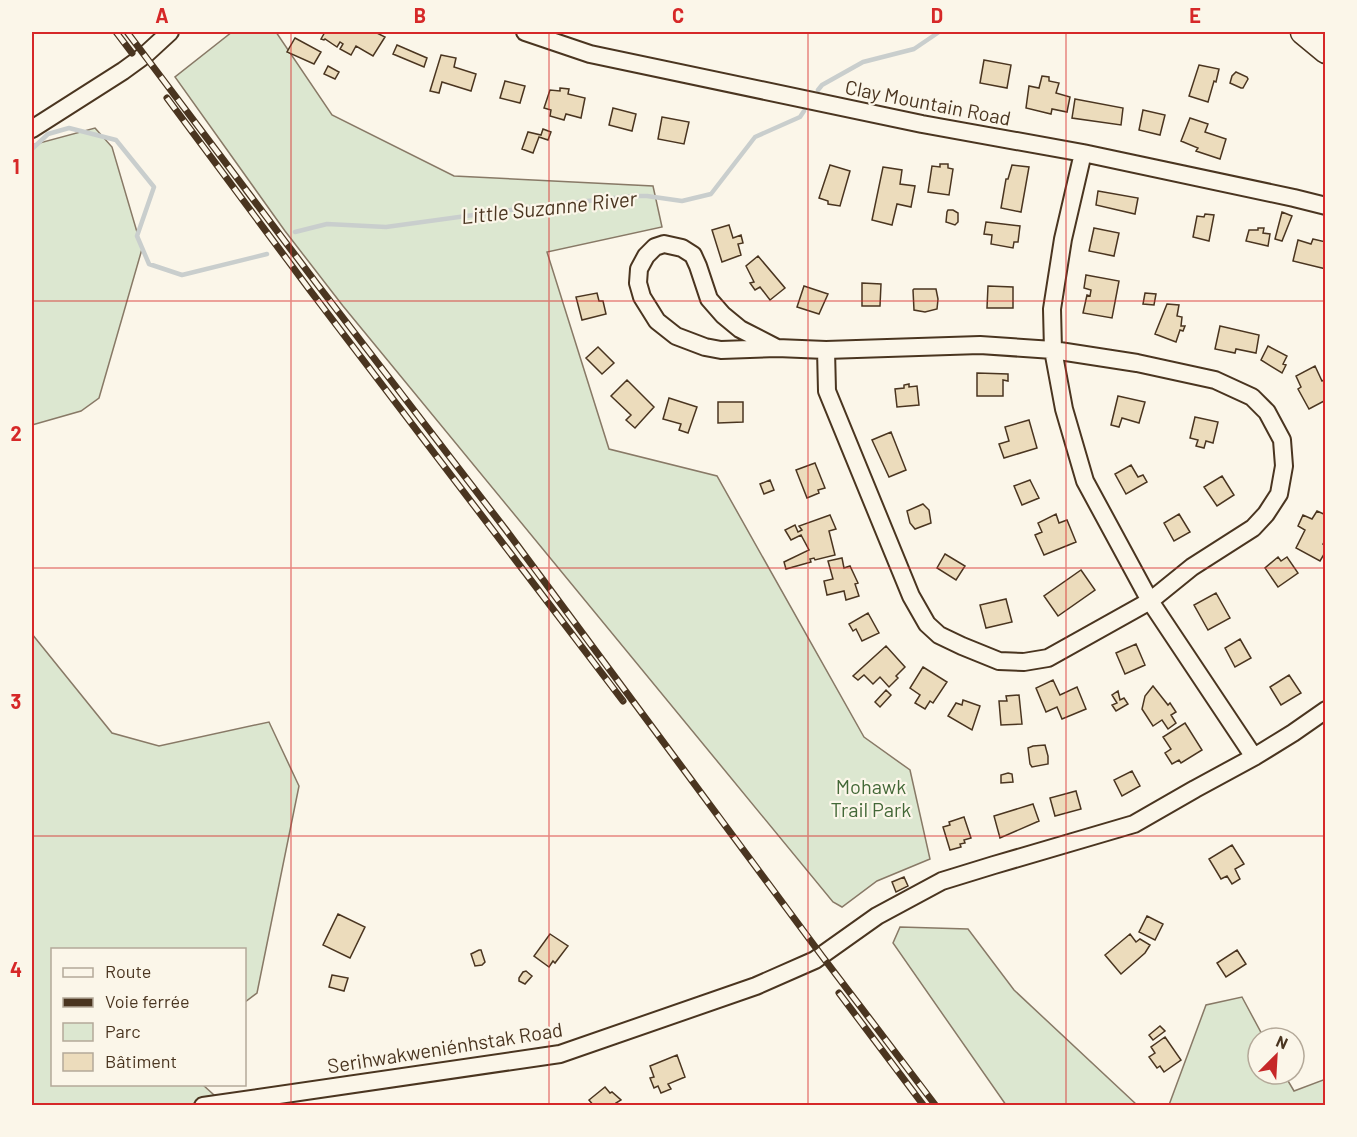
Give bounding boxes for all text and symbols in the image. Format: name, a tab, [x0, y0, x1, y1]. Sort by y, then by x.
text: A	[155, 3, 169, 27]
text: B	[414, 3, 426, 27]
text: C	[672, 3, 684, 27]
text: D	[931, 3, 943, 27]
text: E	[1189, 3, 1201, 27]
street label: Clay Mountain Road	[843, 74, 1013, 130]
text: 1	[12, 154, 20, 178]
water label: Little Suzanne River	[460, 185, 638, 228]
text: 2	[10, 421, 22, 445]
text: 3	[11, 689, 21, 713]
park label: Mohawk Trail Park	[831, 774, 911, 821]
legend	[51, 948, 246, 1086]
text: 4	[10, 957, 22, 981]
text: Route	[105, 960, 151, 982]
text: Voie ferrée	[105, 990, 190, 1012]
street label: Serihwakweniénhstak Road	[325, 1017, 564, 1077]
text: Parc	[105, 1020, 141, 1042]
north arrow	[1246, 1026, 1306, 1086]
text: N	[1274, 1031, 1291, 1053]
text: Bâtiment	[105, 1050, 177, 1072]

